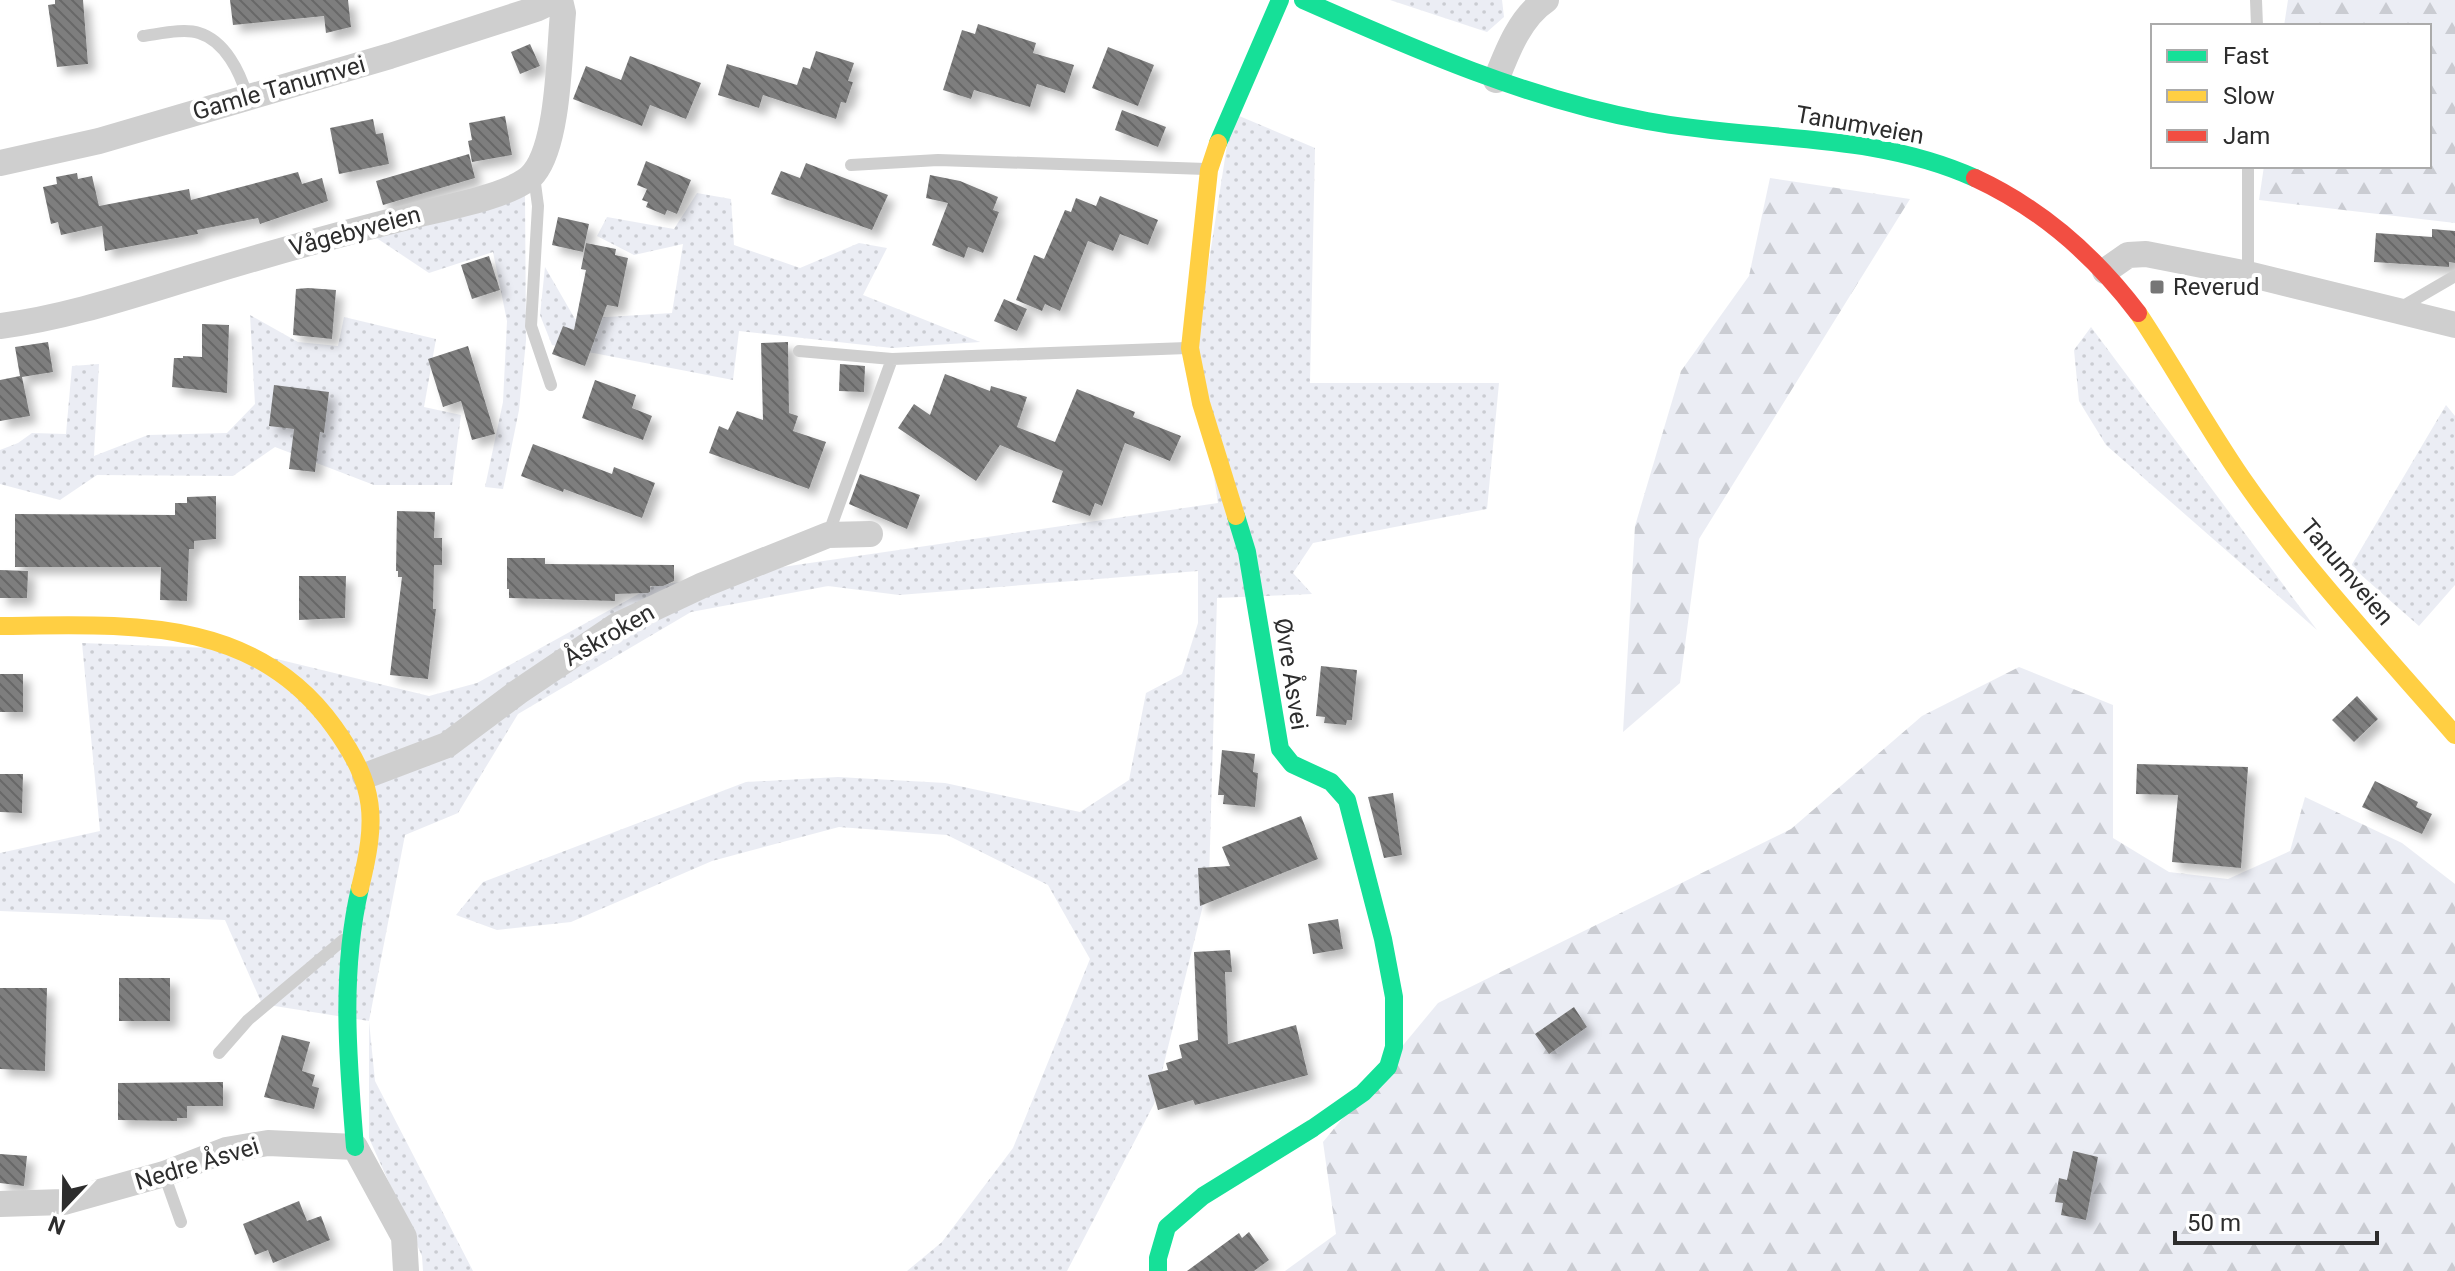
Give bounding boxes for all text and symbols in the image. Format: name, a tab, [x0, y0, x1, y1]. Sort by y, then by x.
legend	[2151, 24, 2431, 168]
text: Fast	[2223, 42, 2269, 70]
street label: Gamle Tanumvei	[190, 50, 368, 126]
text: Slow	[2223, 82, 2275, 110]
street label: Tanumveien	[1794, 100, 1926, 150]
text: Jam	[2223, 122, 2270, 150]
street label: Vågebyveien	[286, 200, 424, 262]
place label: Reverud	[2173, 273, 2259, 301]
marker: Reverud	[2148, 278, 2166, 296]
street label: Tanumveien	[2295, 513, 2399, 631]
street label: Åskroken	[558, 597, 659, 672]
street label: Øvre Åsvei	[1268, 616, 1315, 732]
street label: Nedre Åsvei	[131, 1131, 262, 1196]
north arrow	[24, 1167, 104, 1247]
scale bar	[2175, 1195, 2377, 1245]
text: 50 m	[2187, 1209, 2241, 1237]
text: N	[45, 1211, 69, 1240]

